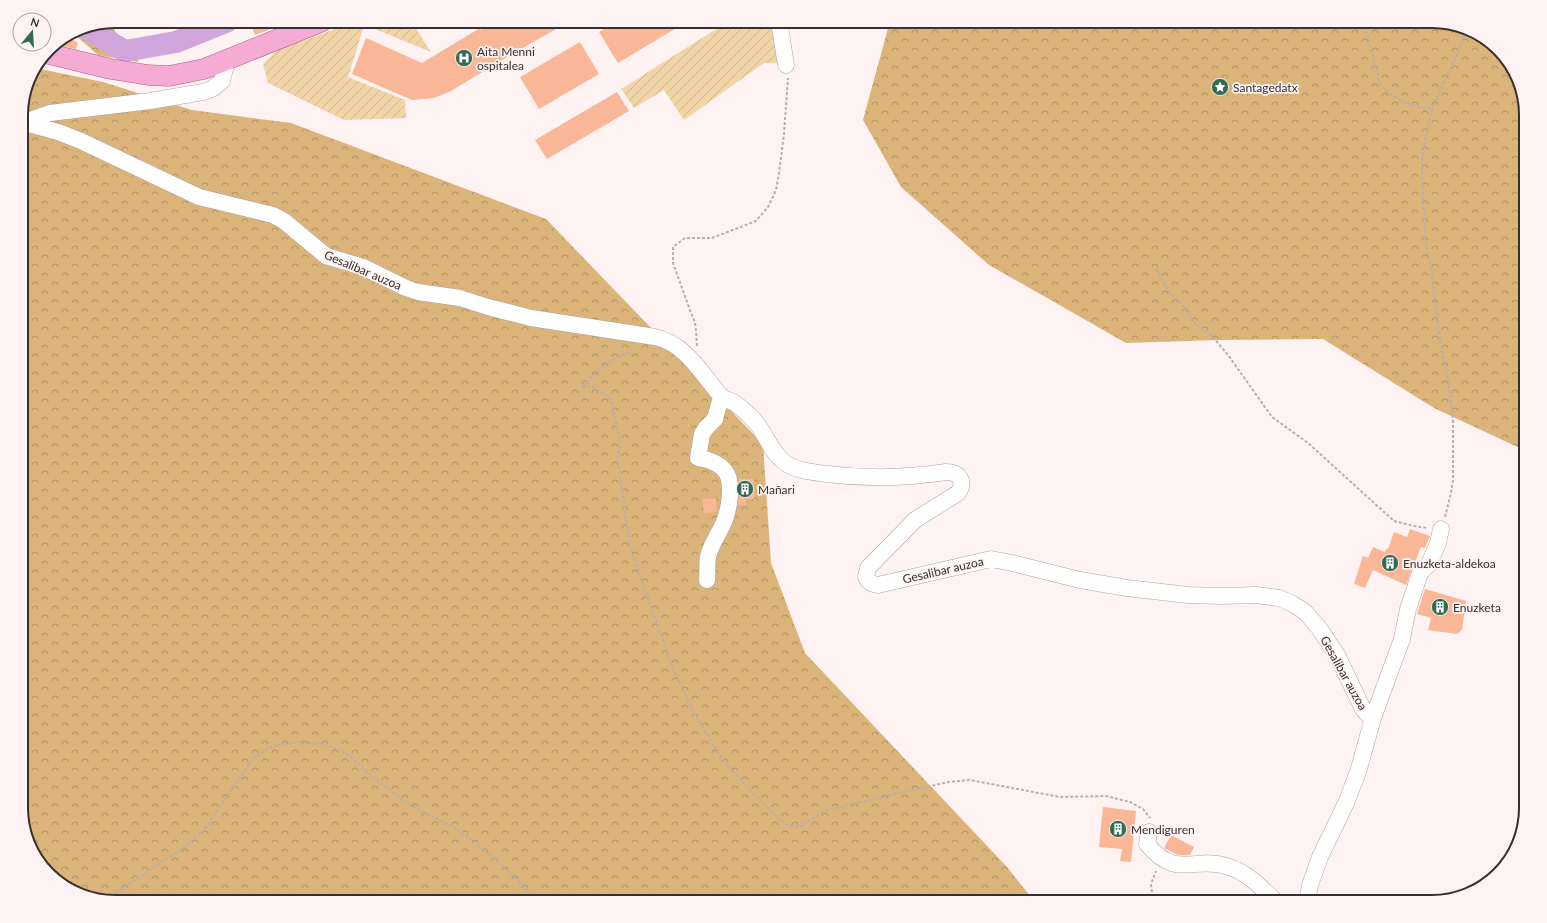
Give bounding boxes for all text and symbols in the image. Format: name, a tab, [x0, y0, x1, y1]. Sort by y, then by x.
north arrow	[12, 12, 52, 52]
text: N	[29, 15, 41, 30]
place label: Aita Menni ospitalea	[477, 44, 535, 73]
hospital icon: Aita Menni ospitalea	[454, 48, 474, 68]
place icon: Santagedatx	[1210, 77, 1230, 97]
place label: Santagedatx	[1233, 80, 1298, 95]
street label: Gesalibar auzoa	[322, 247, 404, 293]
building icon: Mañari	[735, 479, 755, 499]
place label: Mañari	[758, 482, 795, 497]
street label: Gesalibar auzoa	[901, 553, 985, 587]
building icon: Enuzketa-aldekoa	[1380, 553, 1400, 573]
place label: Enuzketa-aldekoa	[1403, 556, 1496, 571]
building icon: Enuzketa	[1430, 597, 1450, 617]
place label: Enuzketa	[1453, 600, 1501, 615]
street label: Gesalibar auzoa	[1317, 633, 1371, 713]
building icon: Mendiguren	[1108, 819, 1128, 839]
place label: Mendiguren	[1131, 822, 1195, 837]

